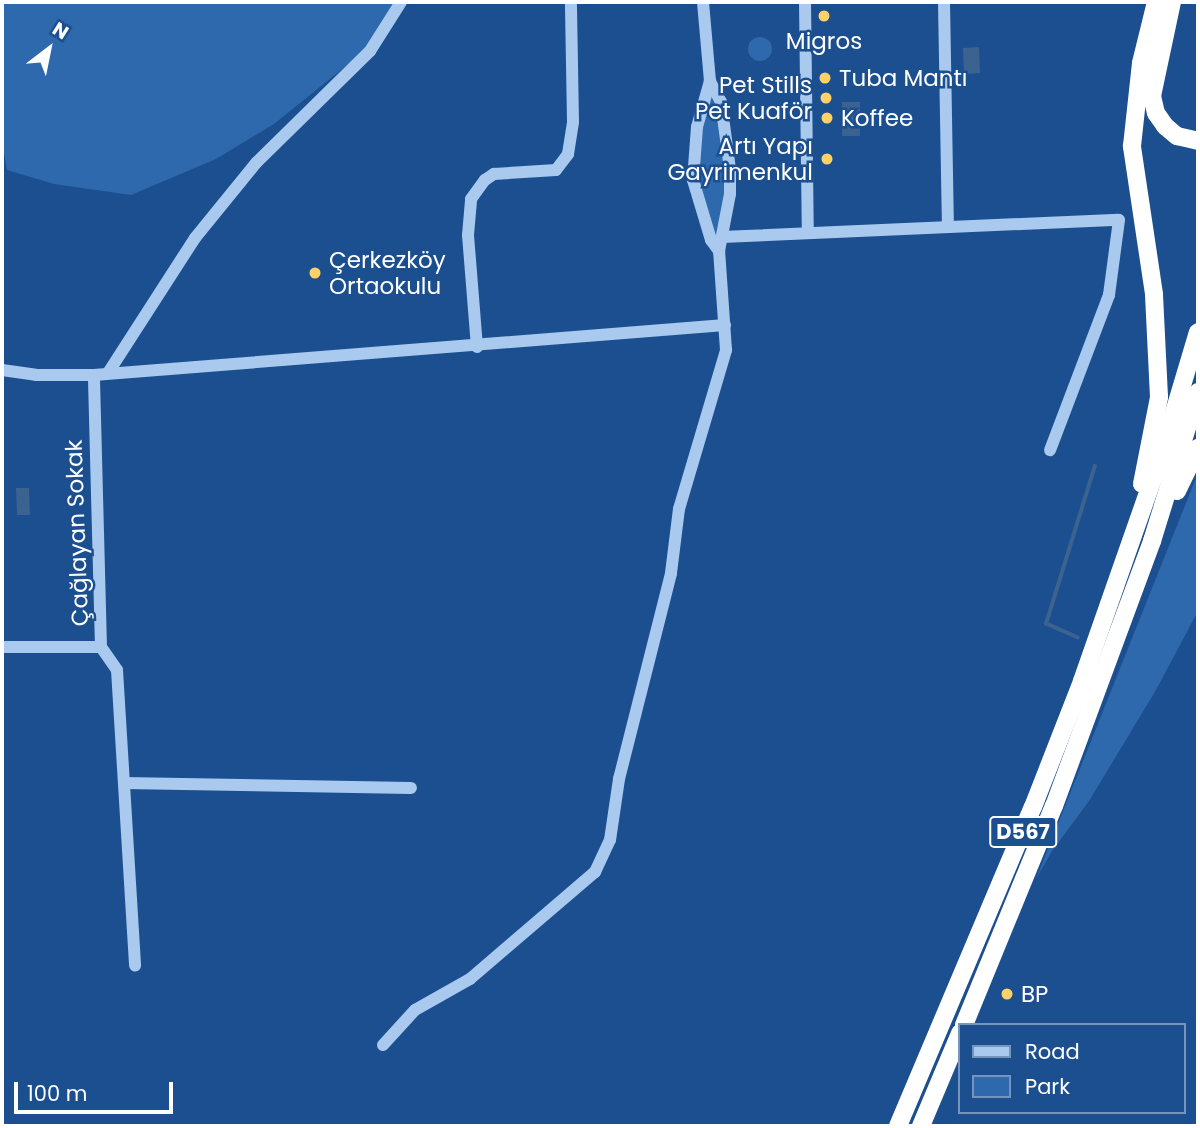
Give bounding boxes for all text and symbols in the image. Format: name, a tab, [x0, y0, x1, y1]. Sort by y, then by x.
marker: Migros	[816, 8, 832, 24]
north arrow	[14, 14, 84, 84]
text: N	[47, 16, 74, 46]
place label: Migros	[786, 27, 862, 55]
place label: Tuba Mantı	[839, 64, 968, 92]
marker: Tuba Mantı	[817, 70, 833, 86]
place label: Pet Stills Pet Kuaför	[695, 71, 812, 125]
marker: Pet Stills Pet Kuaför	[818, 90, 834, 106]
place label: Koffee	[841, 104, 913, 132]
marker: Koffee	[819, 110, 835, 126]
place label: Artı Yapı Gayrimenkul	[667, 132, 813, 186]
marker: Artı Yapı Gayrimenkul	[819, 151, 835, 167]
place label: Çerkezköy Ortaokulu	[329, 246, 446, 300]
marker: Çerkezköy Ortaokulu	[307, 265, 323, 281]
street label: Çağlayan Sokak	[60, 439, 94, 627]
road number: D567	[988, 814, 1058, 850]
place label: BP	[1021, 980, 1048, 1008]
marker: BP	[999, 986, 1015, 1002]
legend	[958, 1023, 1186, 1114]
text: Road	[1025, 1037, 1080, 1066]
scale bar	[18, 1068, 177, 1112]
text: Park	[1025, 1072, 1070, 1101]
text: 100 m	[27, 1079, 87, 1108]

